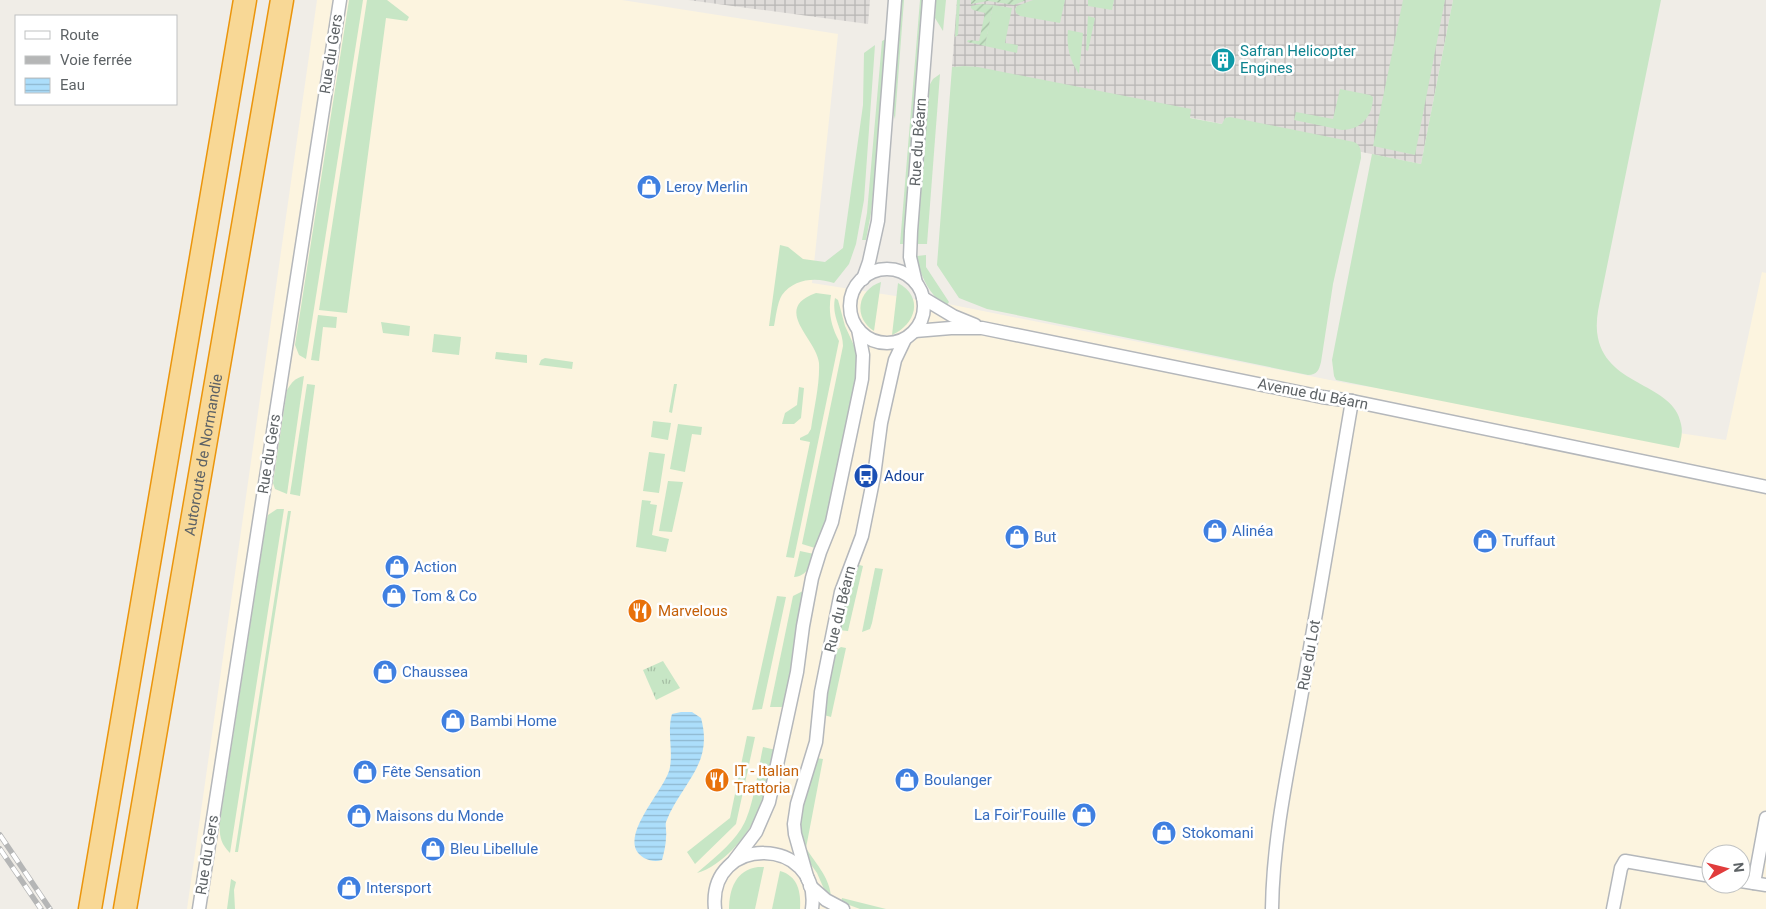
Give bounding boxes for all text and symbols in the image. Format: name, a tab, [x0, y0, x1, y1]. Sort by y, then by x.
street label: Rue du Gers	[316, 13, 346, 95]
legend	[15, 15, 178, 105]
text: Route	[60, 26, 99, 44]
place label: Safran Helicopter Engines	[1240, 42, 1356, 77]
building icon: Safran Helicopter Engines	[1210, 47, 1236, 73]
text: Voie ferrée	[60, 51, 132, 69]
text: Eau	[60, 76, 85, 94]
street label: Rue du Béarn	[906, 97, 930, 187]
shop icon: Leroy Merlin	[636, 174, 662, 200]
place label: Leroy Merlin	[666, 178, 748, 196]
street label: Autoroute de Normandie	[181, 372, 226, 537]
street label: Avenue du Béarn	[1256, 374, 1370, 414]
street label: Rue du Gers	[254, 413, 284, 495]
bus stop icon: Adour	[853, 463, 879, 489]
place label: Adour	[884, 467, 924, 485]
shop icon: Alinéa	[1202, 518, 1228, 544]
place label: Alinéa	[1232, 522, 1273, 540]
shop icon: But	[1004, 524, 1030, 550]
place label: But	[1034, 528, 1057, 546]
shop icon: Truffaut	[1472, 528, 1498, 554]
place label: Truffaut	[1502, 532, 1556, 550]
shop icon: Action	[384, 554, 410, 580]
place label: Action	[414, 558, 457, 576]
street label: Rue du Béarn	[821, 564, 859, 654]
shop icon: Tom & Co	[381, 583, 407, 609]
place label: Tom & Co	[412, 587, 477, 605]
restaurant icon: Marvelous	[627, 598, 653, 624]
place label: Marvelous	[658, 602, 728, 620]
street label: Rue du Lot	[1294, 618, 1324, 692]
shop icon: Chaussea	[372, 659, 398, 685]
place label: Chaussea	[402, 663, 468, 681]
shop icon: Bambi Home	[440, 708, 466, 734]
place label: Bambi Home	[470, 712, 557, 730]
shop icon: Fête Sensation	[352, 759, 378, 785]
place label: IT - Italian Trattoria	[734, 762, 799, 797]
place label: Fête Sensation	[382, 763, 481, 781]
restaurant icon: IT - Italian Trattoria	[704, 767, 730, 793]
shop icon: Boulanger	[894, 767, 920, 793]
place label: Boulanger	[924, 771, 992, 789]
shop icon: La Foir'Fouille	[1071, 802, 1097, 828]
shop icon: Maisons du Monde	[346, 803, 372, 829]
place label: La Foir'Fouille	[974, 806, 1066, 824]
place label: Maisons du Monde	[376, 807, 504, 825]
street label: Rue du Gers	[192, 814, 222, 896]
shop icon: Stokomani	[1151, 820, 1177, 846]
place label: Stokomani	[1182, 824, 1254, 842]
shop icon: Bleu Libellule	[420, 836, 446, 862]
place label: Bleu Libellule	[450, 840, 538, 858]
north arrow	[1701, 844, 1751, 894]
text: N	[1730, 862, 1747, 873]
shop icon: Intersport	[336, 875, 362, 901]
place label: Intersport	[366, 879, 431, 897]

